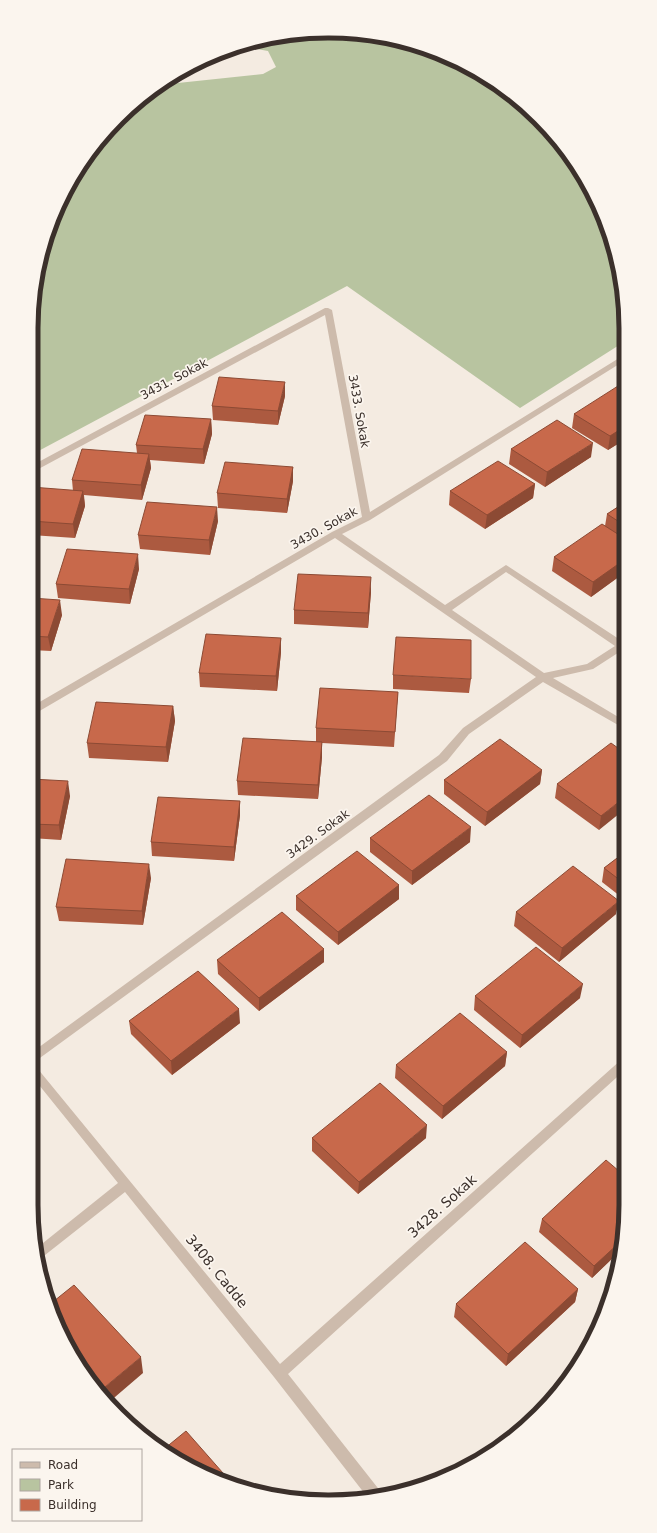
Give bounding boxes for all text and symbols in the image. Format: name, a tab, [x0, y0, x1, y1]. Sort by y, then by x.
street label: 3431. Sokak	[138, 355, 210, 403]
street label: 3433. Sokak	[346, 373, 372, 449]
street label: 3430. Sokak	[288, 504, 360, 552]
street label: 3429. Sokak	[284, 807, 352, 861]
street label: 3428. Sokak	[404, 1171, 480, 1241]
street label: 3408. Cadde	[183, 1231, 251, 1311]
legend	[12, 1449, 142, 1521]
text: Road	[48, 1458, 78, 1472]
text: Park	[48, 1478, 74, 1492]
text: Building	[48, 1498, 97, 1512]

